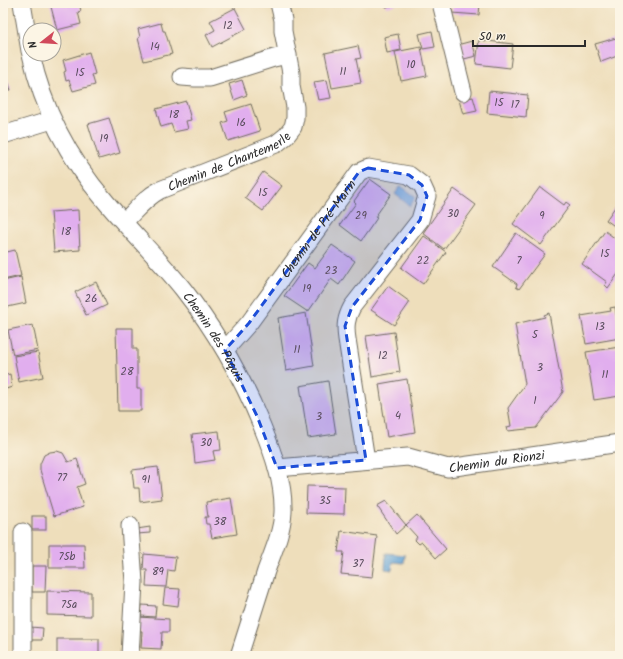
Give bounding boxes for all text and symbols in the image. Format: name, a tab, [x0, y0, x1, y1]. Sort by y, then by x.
house number: 12	[223, 17, 233, 35]
north arrow	[22, 22, 62, 62]
scale bar	[473, 22, 585, 48]
text: 50 m	[479, 27, 506, 46]
house number: 14	[150, 38, 160, 56]
text: N	[24, 39, 43, 51]
house number: 10	[407, 56, 416, 74]
house number: 11	[340, 63, 346, 81]
house number: 15	[75, 64, 86, 82]
house number: 15	[494, 94, 505, 112]
house number: 17	[511, 96, 520, 114]
house number: 18	[169, 106, 179, 124]
house number: 16	[236, 114, 246, 132]
street label: Chemin de Chantemerle	[165, 128, 297, 198]
house number: 19	[100, 130, 109, 148]
street label: Chemin de Pré-Marin	[276, 176, 362, 283]
house number: 15	[258, 184, 269, 202]
house number: 30	[447, 205, 459, 223]
house number: 29	[355, 207, 368, 225]
house number: 9	[539, 207, 545, 225]
house number: 18	[61, 223, 71, 241]
house number: 15	[600, 245, 611, 263]
house number: 22	[417, 252, 429, 270]
house number: 7	[516, 252, 522, 270]
house number: 23	[325, 262, 337, 280]
house number: 19	[303, 280, 312, 298]
street label: Chemin des Pâquis	[177, 288, 250, 387]
house number: 26	[85, 290, 97, 308]
house number: 13	[595, 318, 605, 336]
house number: 5	[532, 326, 539, 344]
house number: 11	[294, 341, 300, 359]
house number: 12	[378, 347, 388, 365]
house number: 3	[537, 359, 543, 377]
house number: 28	[120, 363, 134, 381]
house number: 11	[602, 366, 608, 384]
house number: 1	[533, 392, 537, 410]
house number: 4	[395, 407, 401, 425]
house number: 3	[316, 408, 322, 426]
house number: 30	[200, 434, 212, 452]
street label: Chemin du Rionzi	[447, 445, 547, 480]
house number: 77	[57, 469, 68, 487]
house number: 91	[142, 471, 150, 489]
house number: 35	[319, 492, 332, 510]
house number: 38	[214, 513, 227, 531]
house number: 75b	[59, 548, 76, 566]
house number: 37	[352, 555, 365, 573]
house number: 89	[152, 563, 165, 581]
house number: 75a	[61, 596, 77, 614]

